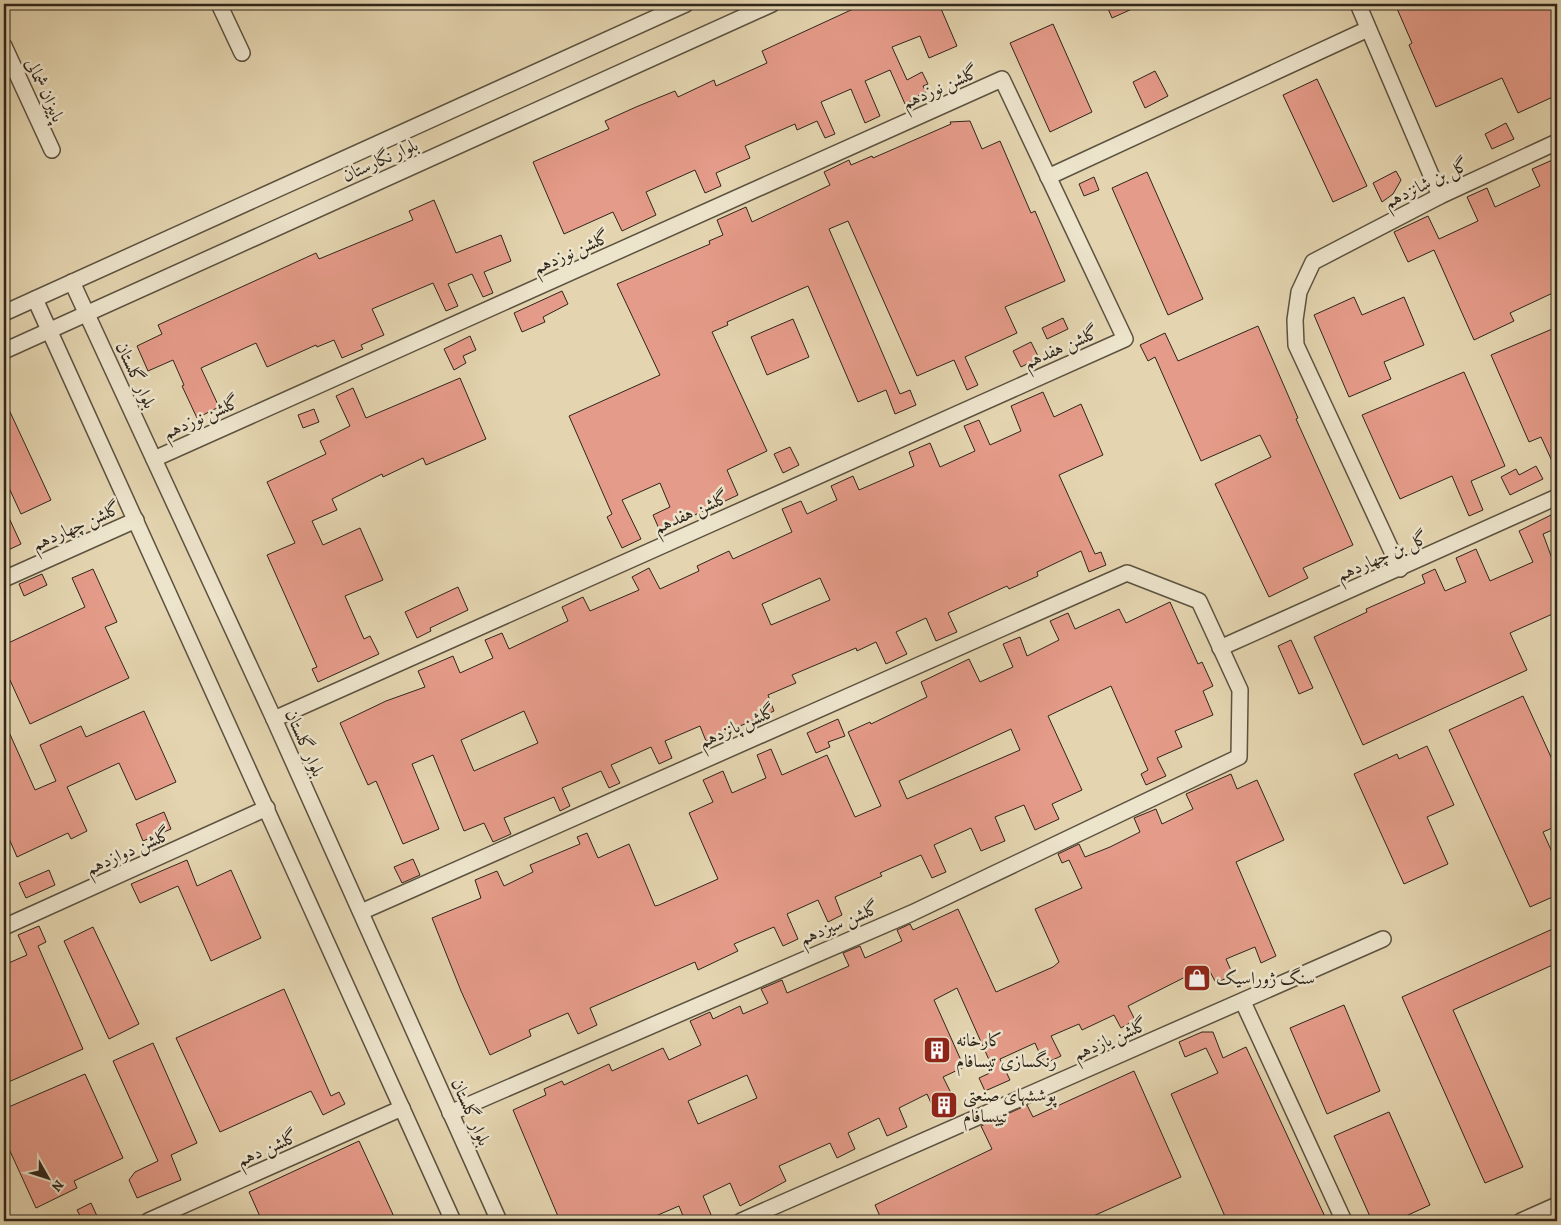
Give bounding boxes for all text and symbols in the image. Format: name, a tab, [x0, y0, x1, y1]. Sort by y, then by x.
street label: پاییزان شمالی	[19, 54, 71, 128]
street label: گلشن نوزدهم	[898, 60, 984, 119]
street label: بلوار نگارستان	[338, 133, 422, 187]
street label: گل بن شانزدهم	[1380, 152, 1475, 218]
street label: گلشن نوزدهم	[529, 225, 615, 284]
street label: گلشن هفدهم	[1020, 320, 1104, 379]
street label: بلوار گلستان	[110, 338, 162, 412]
street label: گلشن نوزدهم	[159, 390, 245, 449]
street label: گلشن هفدهم	[650, 485, 734, 544]
street label: گلشن چهاردهم	[28, 496, 126, 561]
street label: گل بن چهاردهم	[1332, 525, 1434, 591]
street label: گلشن پانزدهم	[695, 698, 781, 758]
street label: بلوار گلستان	[280, 705, 330, 781]
street label: گلشن دوازدهم	[82, 822, 176, 885]
street label: گلشن سیزدهم	[795, 895, 885, 955]
shop icon: سنگ ژوراسیک	[1182, 963, 1212, 993]
place label: سنگ ژوراسیک	[1216, 966, 1315, 990]
street label: گلشن یازدهم	[1069, 1012, 1153, 1071]
place label: کارخانه رنگسازی تیسافام	[956, 1028, 1057, 1077]
building icon: کارخانه رنگسازی تیسافام	[922, 1035, 952, 1065]
street label: بلوار گلستان	[446, 1074, 496, 1150]
place label: پوششهای صنعتی تییسافام	[963, 1083, 1058, 1132]
building icon: پوششهای صنعتی تییسافام	[929, 1090, 959, 1120]
street label: گلشن دهم	[233, 1124, 303, 1177]
north arrow	[22, 1152, 72, 1202]
text: N	[47, 1176, 68, 1196]

